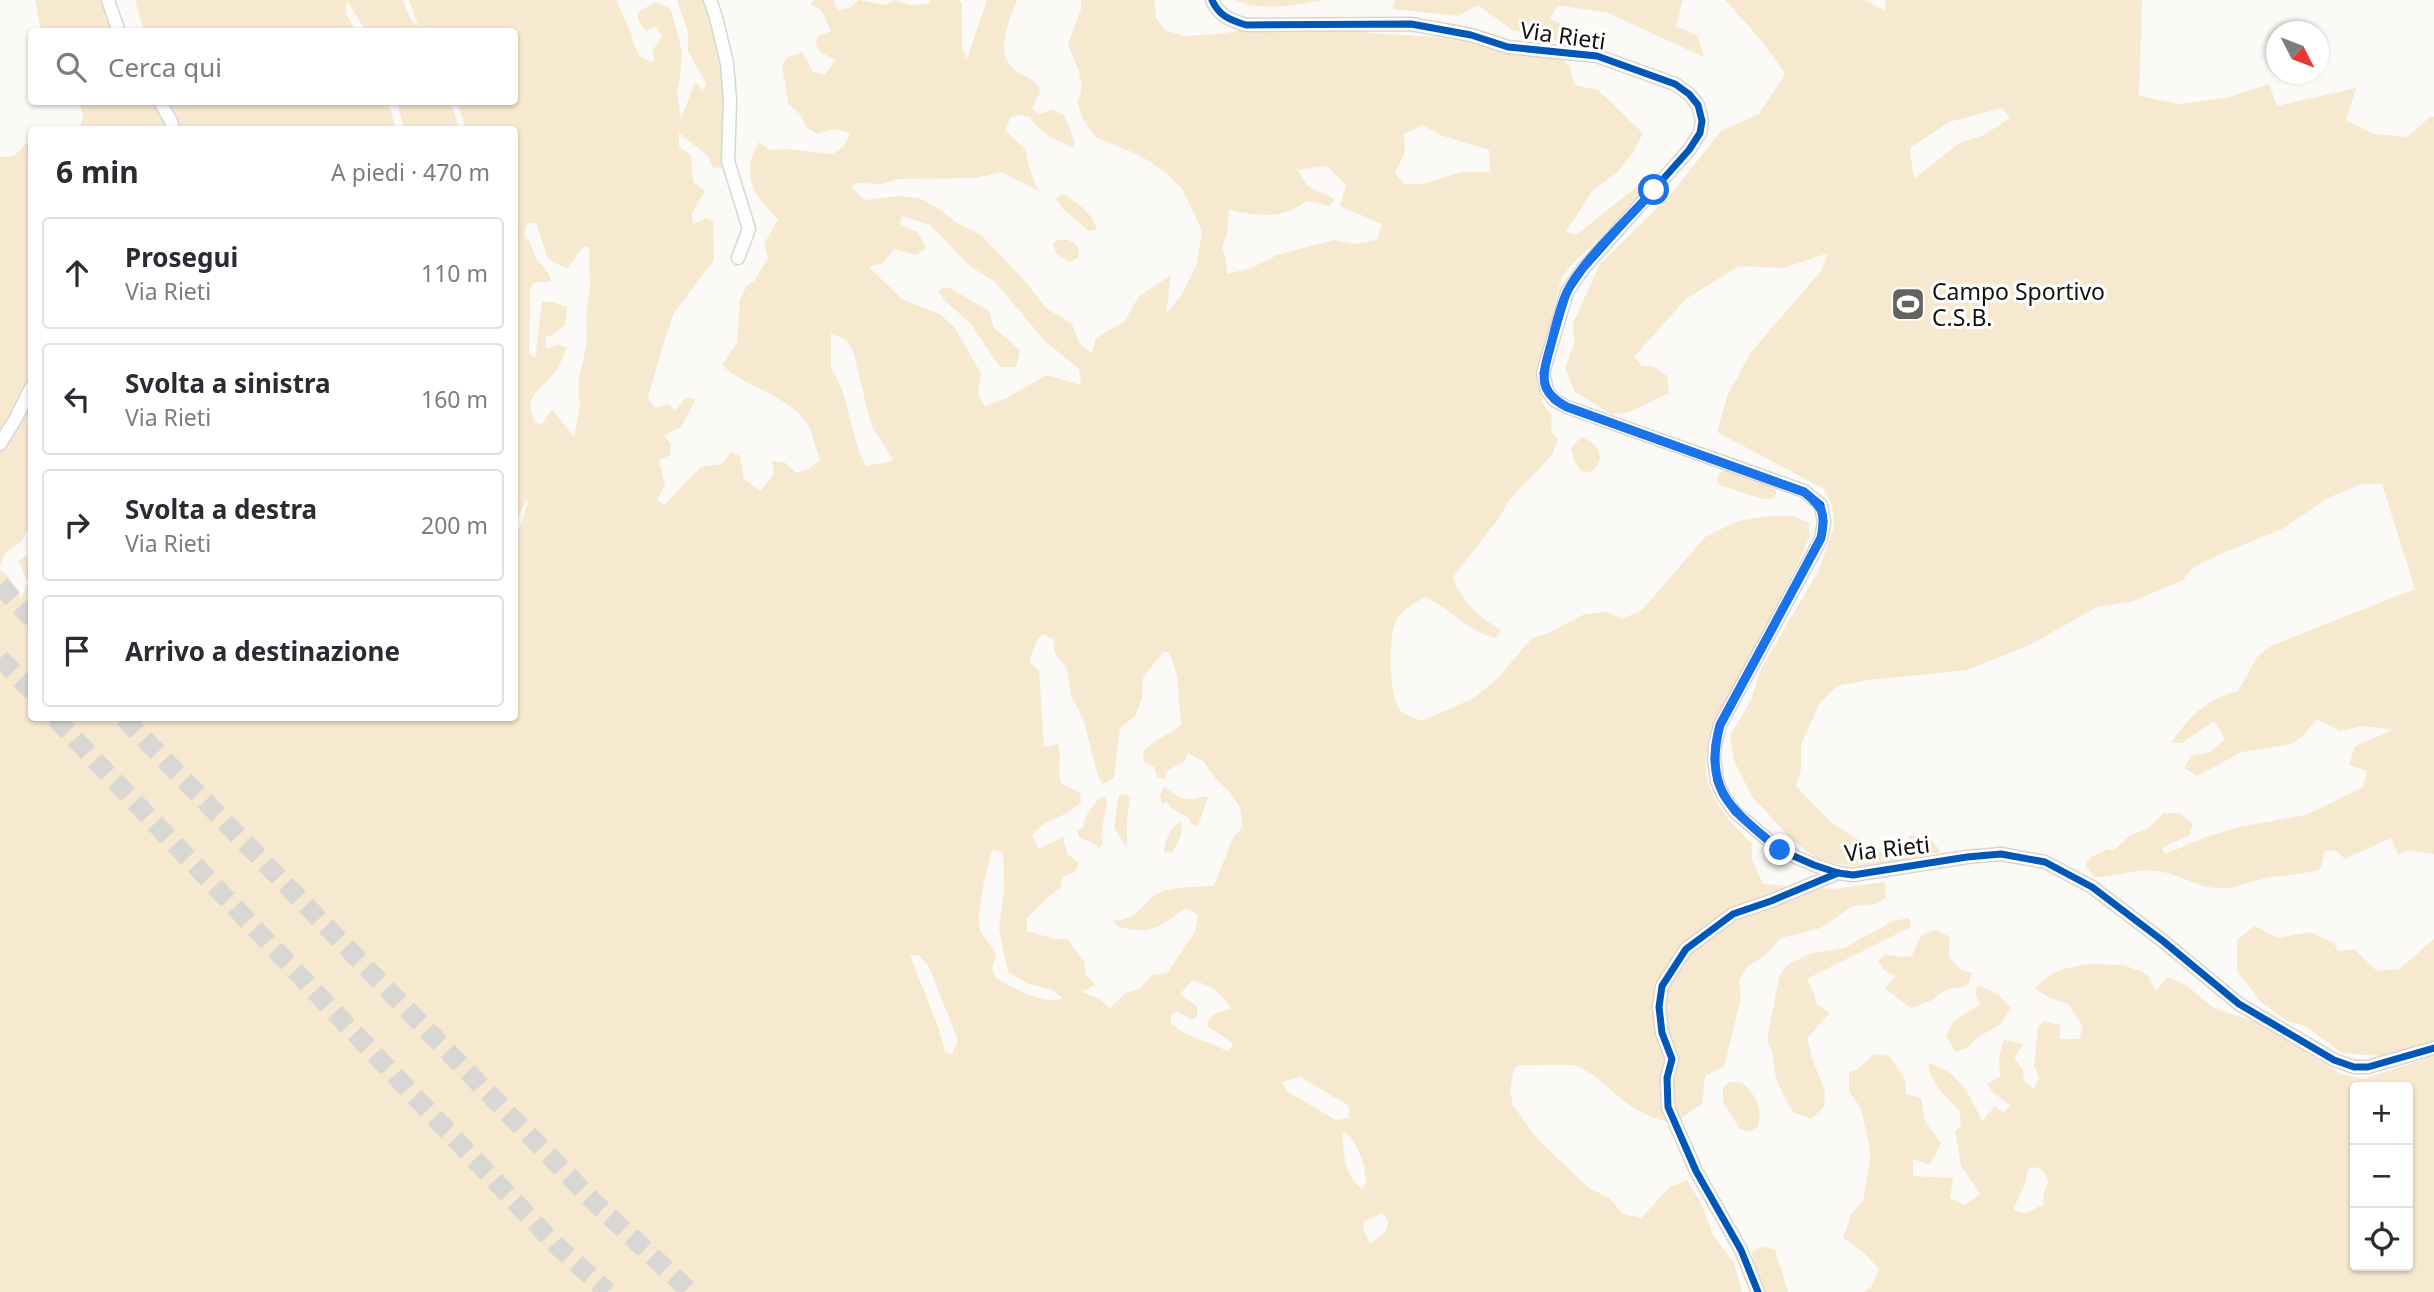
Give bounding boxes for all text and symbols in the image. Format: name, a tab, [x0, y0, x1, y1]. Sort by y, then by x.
street label: Via Rieti	[1518, 13, 1608, 57]
north arrow	[2266, 21, 2329, 84]
search box	[28, 28, 518, 105]
icon: search	[52, 48, 90, 86]
text: Cerca qui	[108, 49, 222, 85]
text: 6 min	[56, 151, 139, 192]
text: A piedi · 470 m	[331, 156, 490, 188]
route start	[1638, 174, 1669, 205]
text: Prosegui	[125, 239, 238, 275]
icon: ahead	[58, 254, 96, 292]
text: 110 m	[421, 257, 488, 289]
text: Via Rieti	[125, 275, 211, 307]
place label: Campo Sportivo C.S.B.	[1932, 275, 2105, 333]
sports icon: Campo Sportivo C.S.B.	[1889, 285, 1927, 323]
text: Svolta a sinistra	[125, 365, 331, 401]
icon: left	[58, 380, 96, 418]
text: 160 m	[421, 383, 488, 415]
text: Via Rieti	[125, 401, 211, 433]
text: Svolta a destra	[125, 491, 317, 527]
icon: right	[58, 506, 96, 544]
text: 200 m	[421, 509, 488, 541]
text: Via Rieti	[125, 527, 211, 559]
icon: arrive	[58, 632, 96, 670]
text: Arrivo a destinazione	[125, 633, 400, 669]
street label: Via Rieti	[1843, 828, 1931, 868]
route end	[1764, 834, 1795, 865]
map controls	[2350, 1082, 2413, 1271]
button: +	[2350, 1082, 2413, 1145]
button: −	[2350, 1145, 2413, 1208]
button: locate	[2350, 1208, 2413, 1271]

